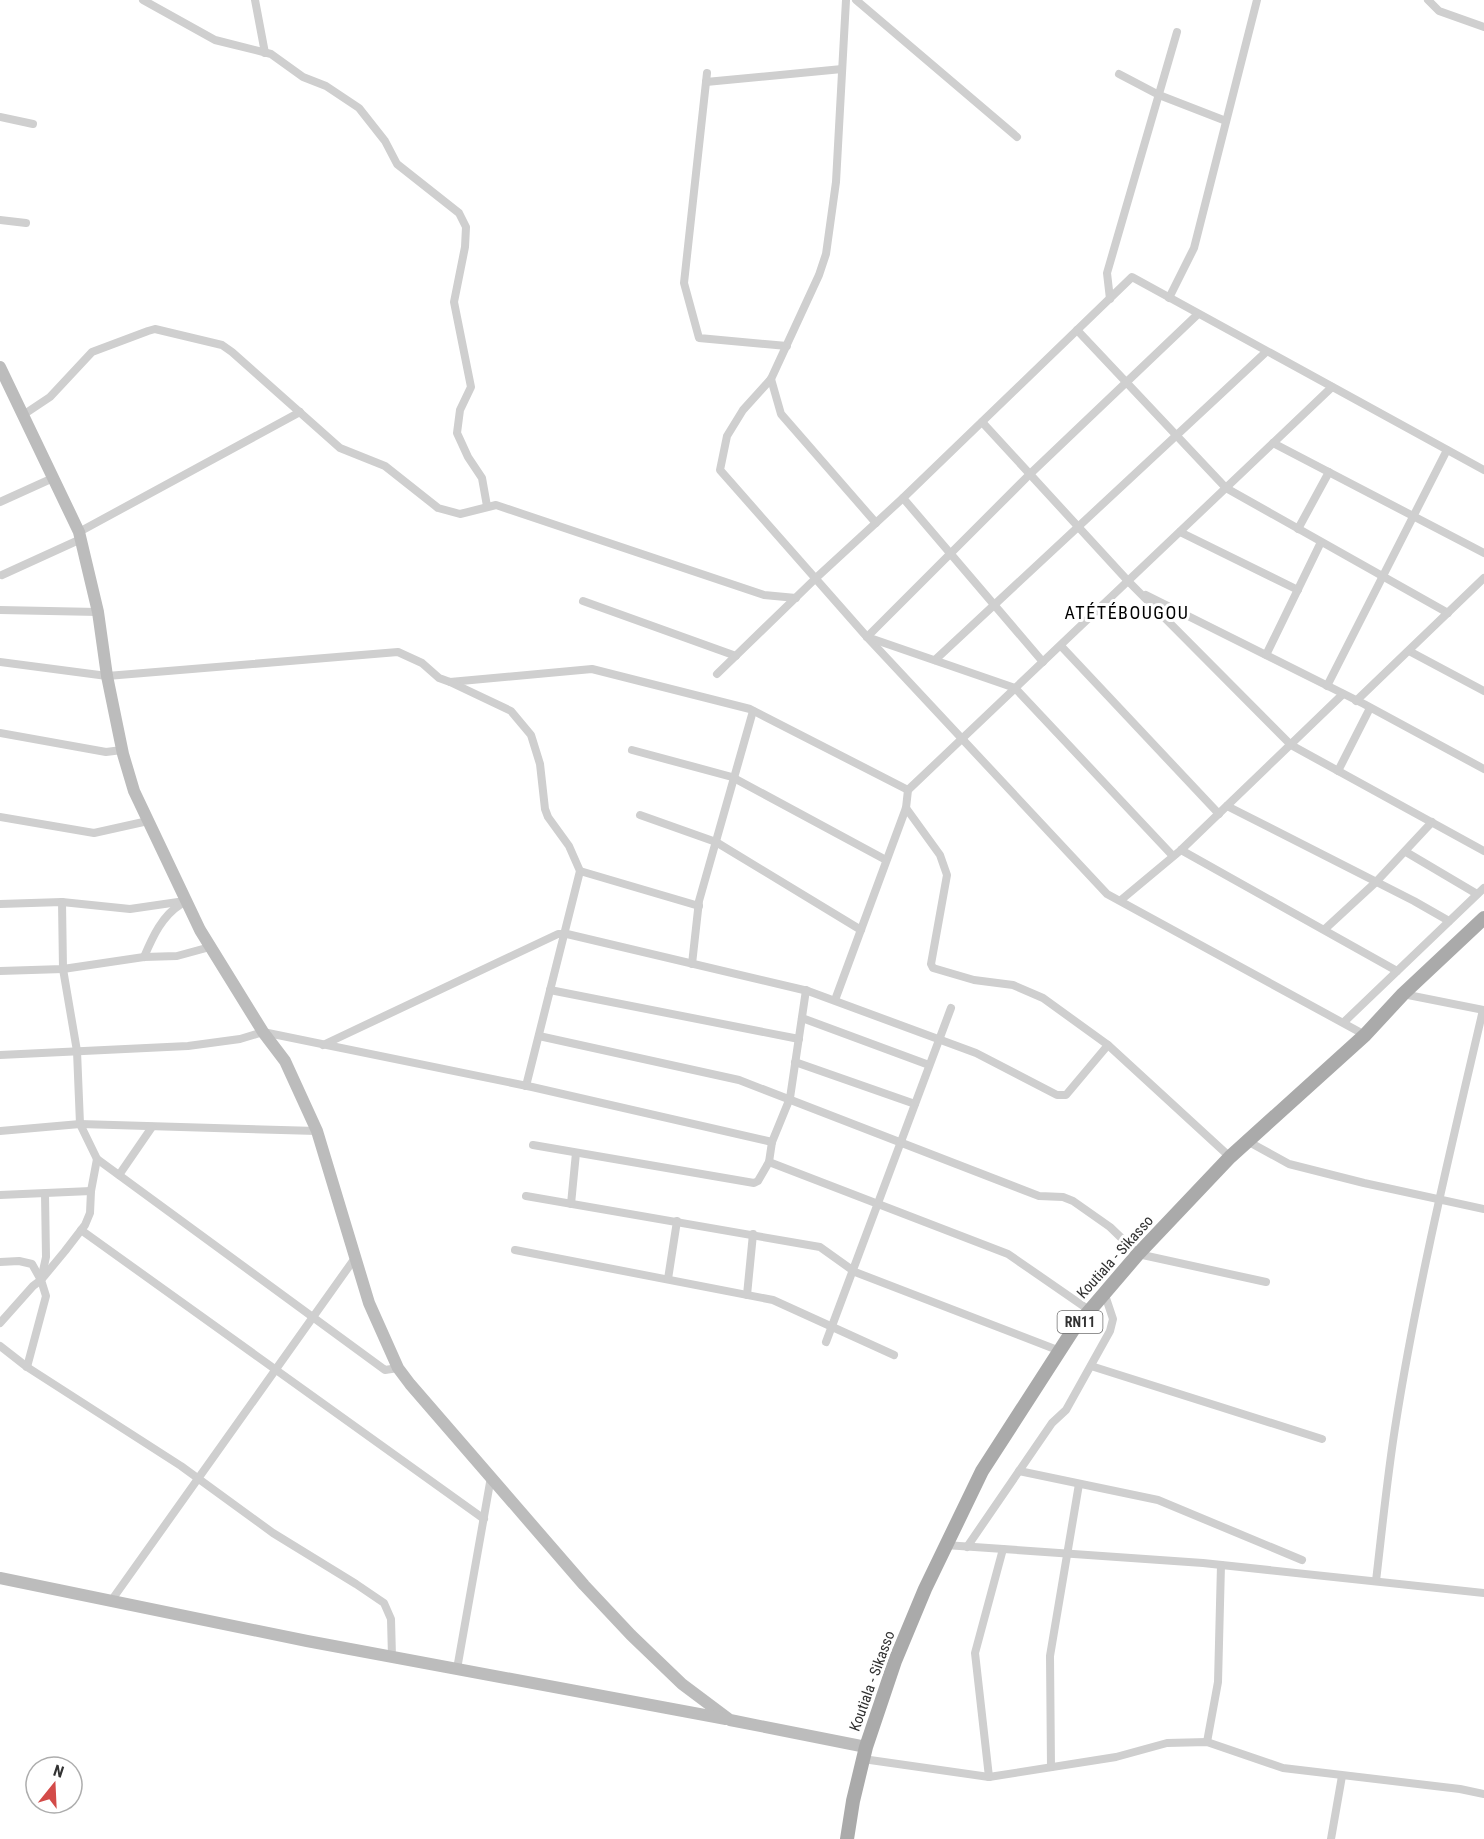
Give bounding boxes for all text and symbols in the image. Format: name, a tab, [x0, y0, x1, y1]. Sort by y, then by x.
district label: ATÉTÉBOUGOU	[1065, 602, 1189, 623]
street label: Koutiala - Sikasso	[1073, 1212, 1157, 1302]
road number: RN11	[1058, 1311, 1102, 1333]
street label: Koutiala - Sikasso	[846, 1628, 898, 1734]
north arrow	[24, 1755, 84, 1815]
text: N	[51, 1761, 66, 1782]

